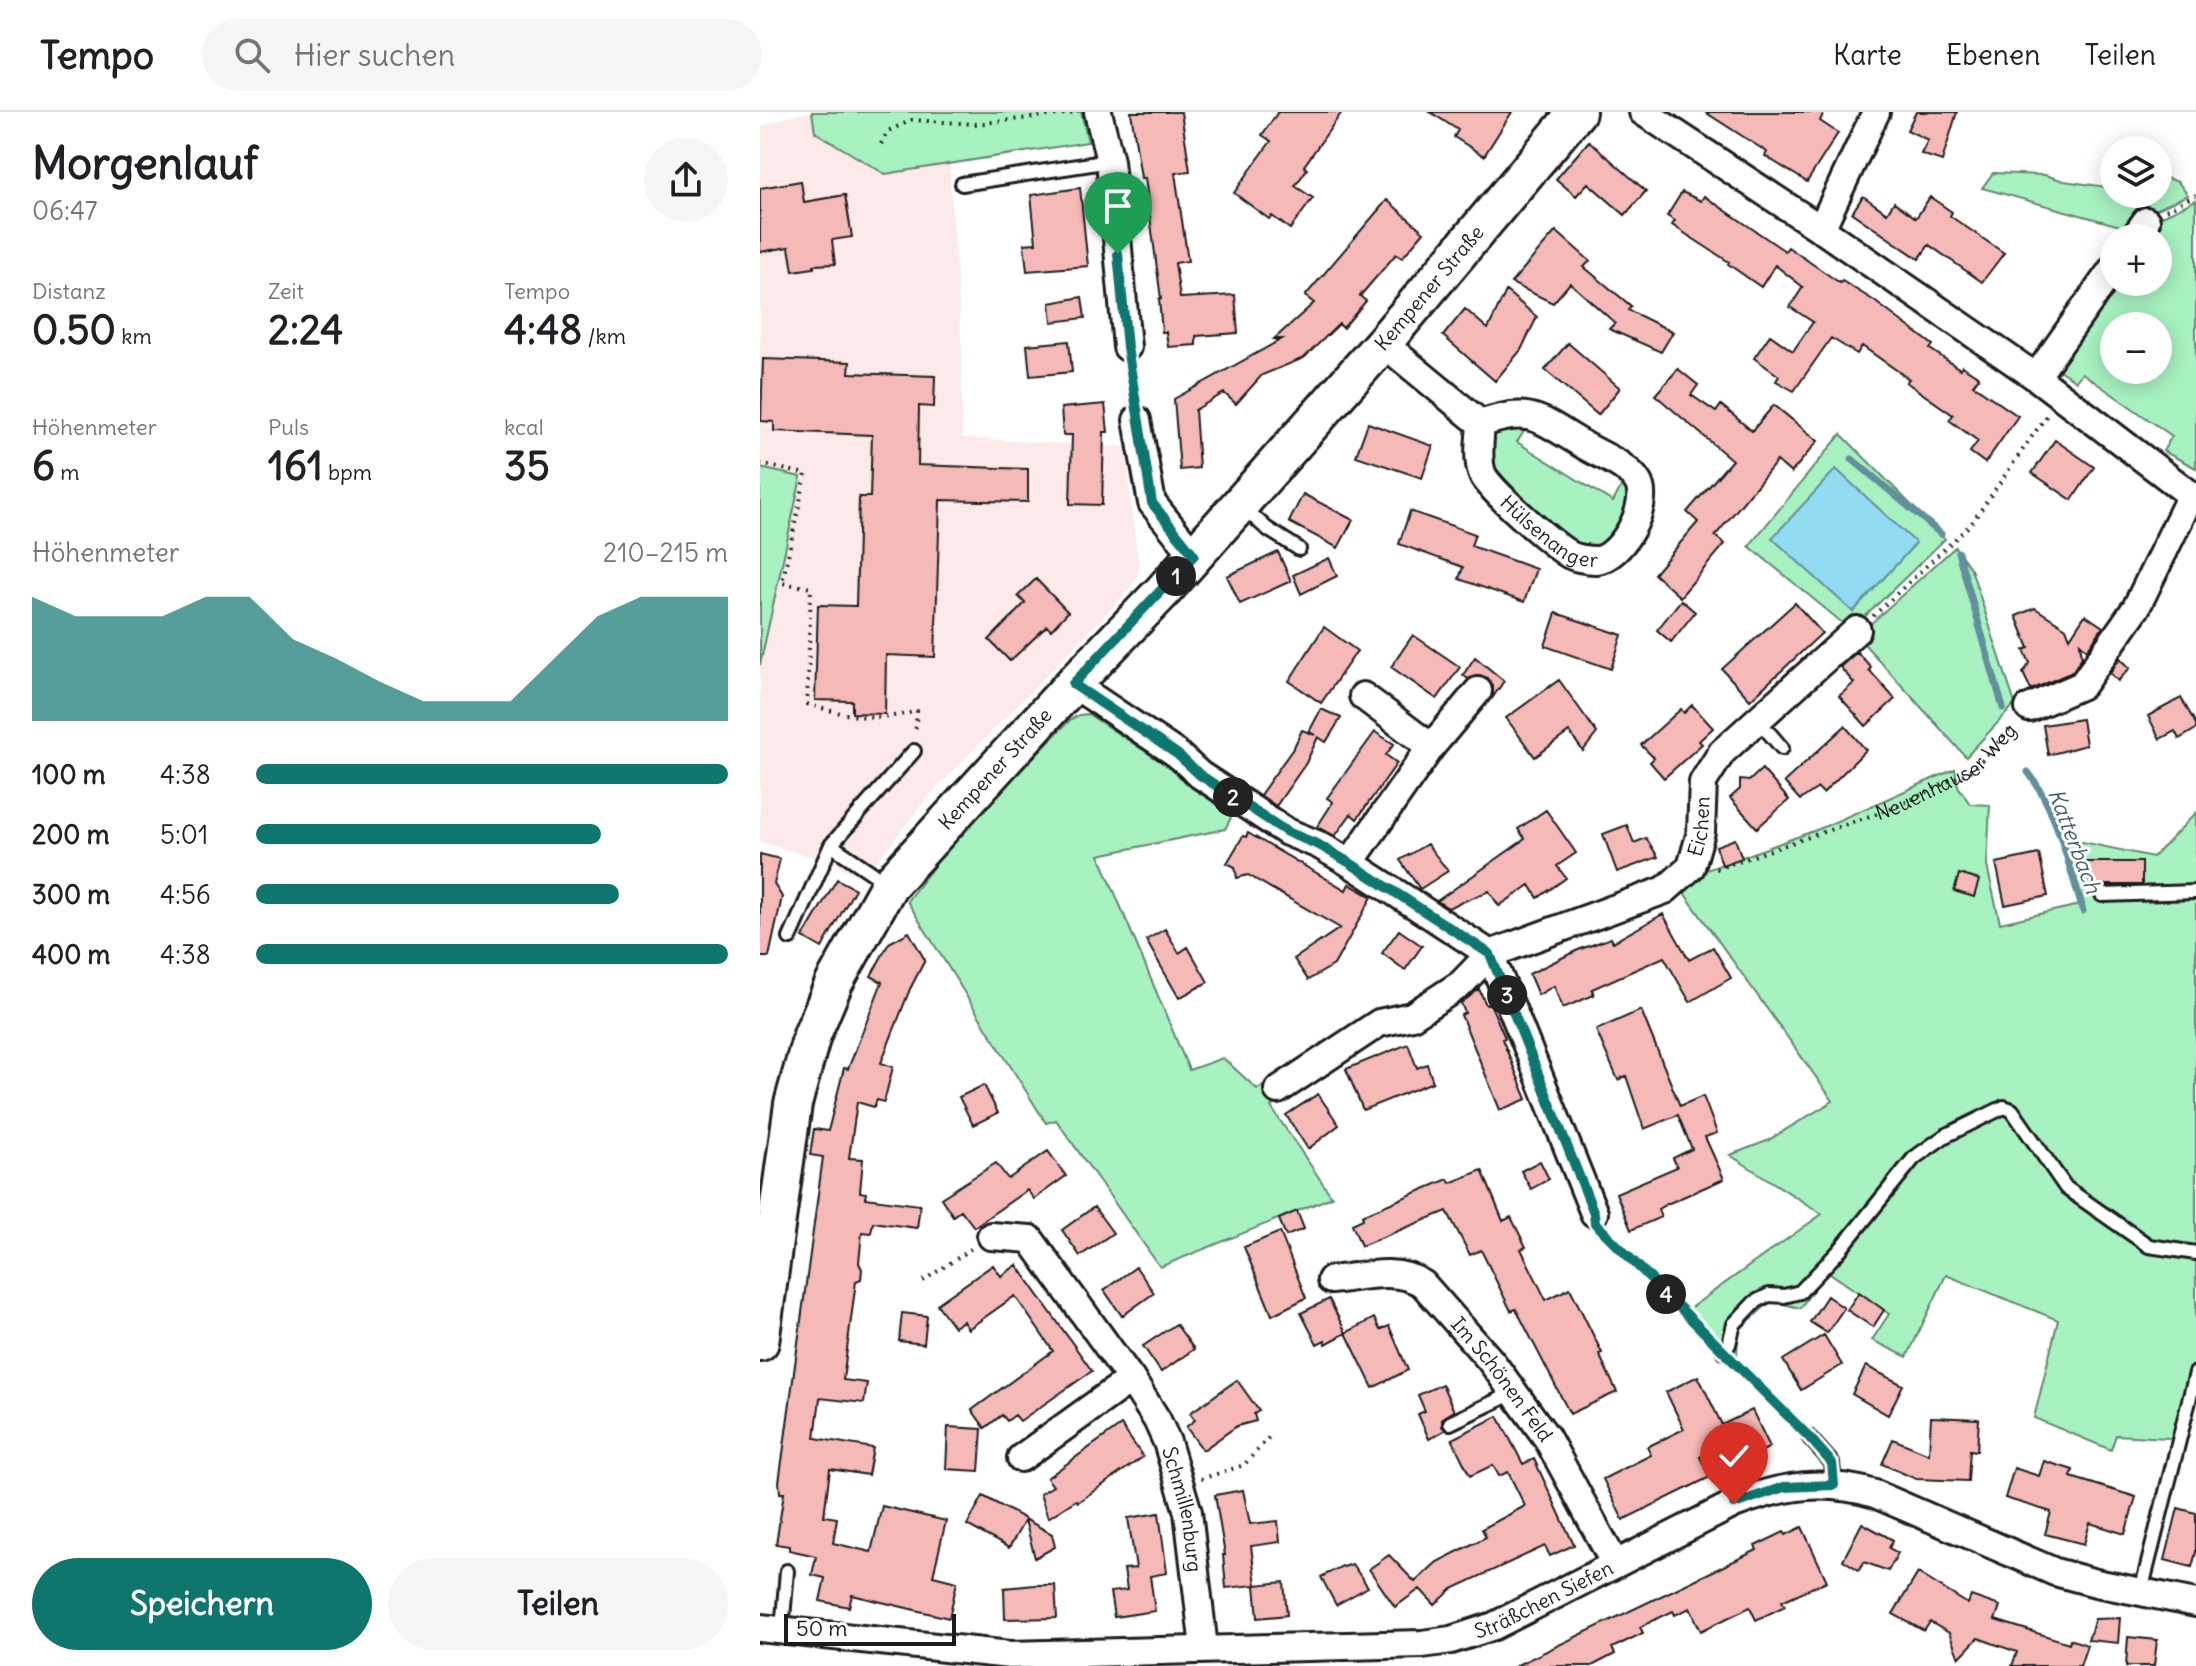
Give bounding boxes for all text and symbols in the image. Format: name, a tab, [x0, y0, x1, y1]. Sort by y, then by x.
search box	[202, 19, 762, 91]
text: Tempo	[40, 32, 154, 79]
icon: search	[230, 33, 274, 77]
text: Hier suchen	[294, 36, 455, 74]
text: Karte	[1833, 37, 1902, 73]
text: Ebenen	[1946, 37, 2040, 73]
text: Teilen	[2084, 37, 2156, 73]
text: Morgenlauf	[32, 136, 258, 191]
map controls	[2100, 136, 2172, 384]
button: layers	[2100, 136, 2172, 208]
button: share	[644, 138, 728, 222]
pin	[1084, 172, 1152, 254]
icon: arrive	[1096, 184, 1140, 228]
text: 06:47	[32, 194, 98, 227]
street label: Kempener Straße	[1369, 220, 1489, 356]
button: +	[2100, 224, 2172, 296]
text: Distanz	[32, 277, 106, 305]
text: Zeit	[268, 277, 304, 305]
text: Tempo	[504, 277, 570, 305]
text: 0.50	[32, 305, 116, 355]
text: 2:24	[268, 305, 343, 355]
text: 4:48	[504, 305, 582, 355]
button: −	[2100, 312, 2172, 384]
text: km	[116, 322, 152, 350]
text: /km	[582, 322, 626, 350]
text: Höhenmeter	[32, 413, 157, 441]
text: Puls	[268, 413, 309, 441]
text: kcal	[504, 413, 544, 441]
text: 6	[32, 441, 55, 491]
text: 161	[268, 441, 323, 491]
text: 35	[504, 441, 550, 491]
text: m	[55, 458, 80, 486]
text: bpm	[323, 458, 372, 486]
street label: Hülsenanger	[1495, 490, 1598, 572]
text: Höhenmeter	[32, 536, 179, 569]
text: 210–215 m	[603, 536, 728, 569]
pin: 1	[1156, 556, 1196, 596]
text: 1	[1172, 562, 1180, 590]
street label: Kempener Straße	[933, 703, 1057, 835]
street label: Neuenhauser Weg	[1872, 718, 2021, 825]
text: 100 m	[32, 758, 106, 791]
text: 4:38	[160, 758, 211, 791]
pin: 2	[1213, 777, 1253, 817]
text: 2	[1227, 783, 1239, 811]
water label: Katterbach	[2042, 785, 2108, 899]
street label: Eichen	[1682, 796, 1714, 859]
text: 200 m	[32, 818, 109, 851]
text: 5:01	[160, 818, 208, 851]
text: 300 m	[32, 878, 110, 911]
text: 4:56	[160, 878, 211, 911]
text: 400 m	[32, 938, 110, 971]
text: 4:38	[160, 938, 211, 971]
pin: 3	[1487, 975, 1527, 1015]
text: 3	[1501, 981, 1513, 1009]
pin: 4	[1646, 1274, 1686, 1314]
text: 4	[1660, 1280, 1672, 1308]
street label: Im Schönen Feld	[1446, 1312, 1558, 1446]
pin	[1700, 1422, 1768, 1504]
icon: check	[1712, 1434, 1756, 1478]
street label: Schmillenburg	[1157, 1444, 1208, 1573]
street label: Sträßchen Siefen	[1471, 1555, 1617, 1644]
button: Speichern	[32, 1558, 372, 1650]
button: Teilen	[388, 1558, 728, 1650]
scale bar	[784, 1610, 956, 1646]
text: 50 m	[796, 1614, 848, 1642]

